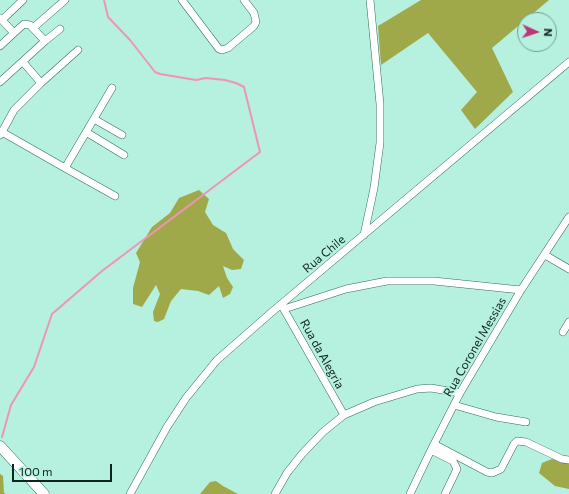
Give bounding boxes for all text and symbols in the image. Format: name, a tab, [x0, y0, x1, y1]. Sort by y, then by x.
north arrow	[517, 12, 557, 52]
text: N	[542, 28, 555, 37]
street label: Rua Chile	[300, 232, 348, 276]
street label: Rua Coronel Messias	[441, 295, 509, 399]
street label: Rua da Alegria	[297, 317, 347, 391]
scale bar	[14, 456, 114, 482]
text: 100 m	[19, 464, 53, 478]

